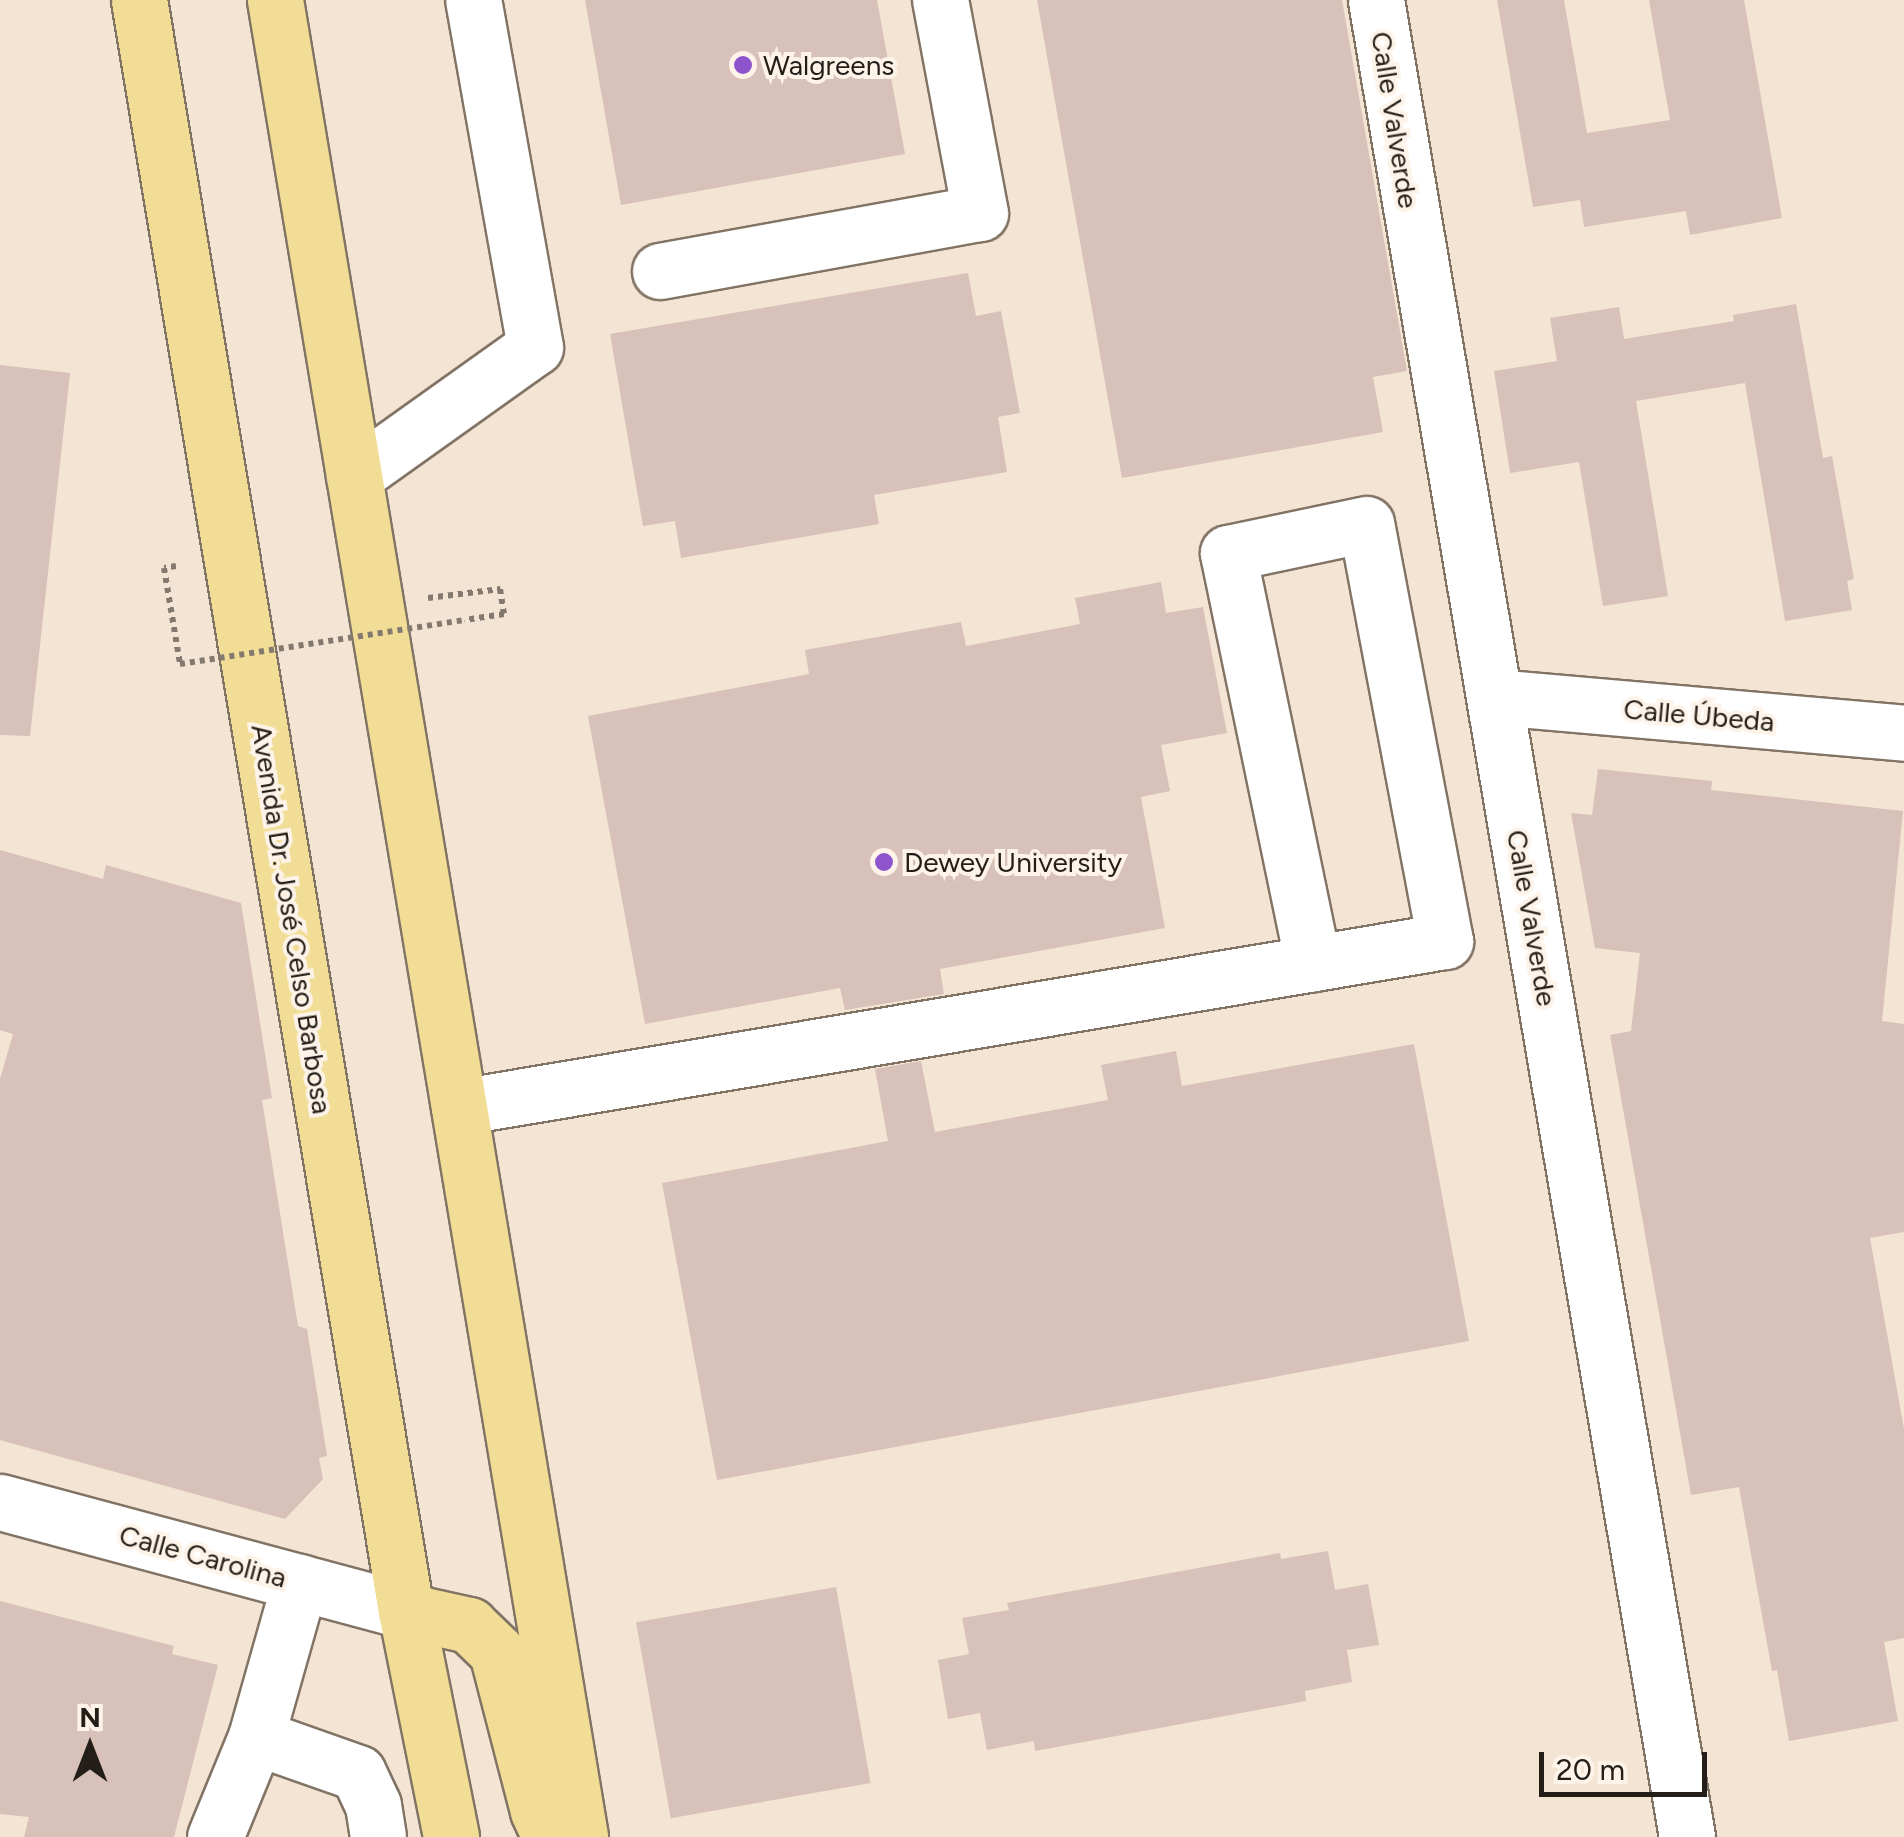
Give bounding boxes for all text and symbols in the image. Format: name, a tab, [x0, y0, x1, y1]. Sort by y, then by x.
street label: Calle Valverde	[1364, 29, 1426, 211]
place label: Walgreens	[763, 48, 894, 82]
marker: Walgreens	[732, 54, 754, 76]
street label: Calle Úbeda	[1622, 692, 1776, 738]
street label: Avenida Dr. José Celso Barbosa	[245, 722, 339, 1116]
street label: Calle Valverde	[1500, 827, 1564, 1009]
place label: Dewey University	[904, 845, 1122, 879]
marker: Dewey University	[873, 851, 895, 873]
street label: Calle Carolina	[116, 1518, 290, 1594]
north arrow	[40, 1697, 140, 1797]
text: N	[79, 1700, 101, 1734]
scale bar	[1544, 1732, 1712, 1794]
text: 20 m	[1556, 1751, 1625, 1788]

